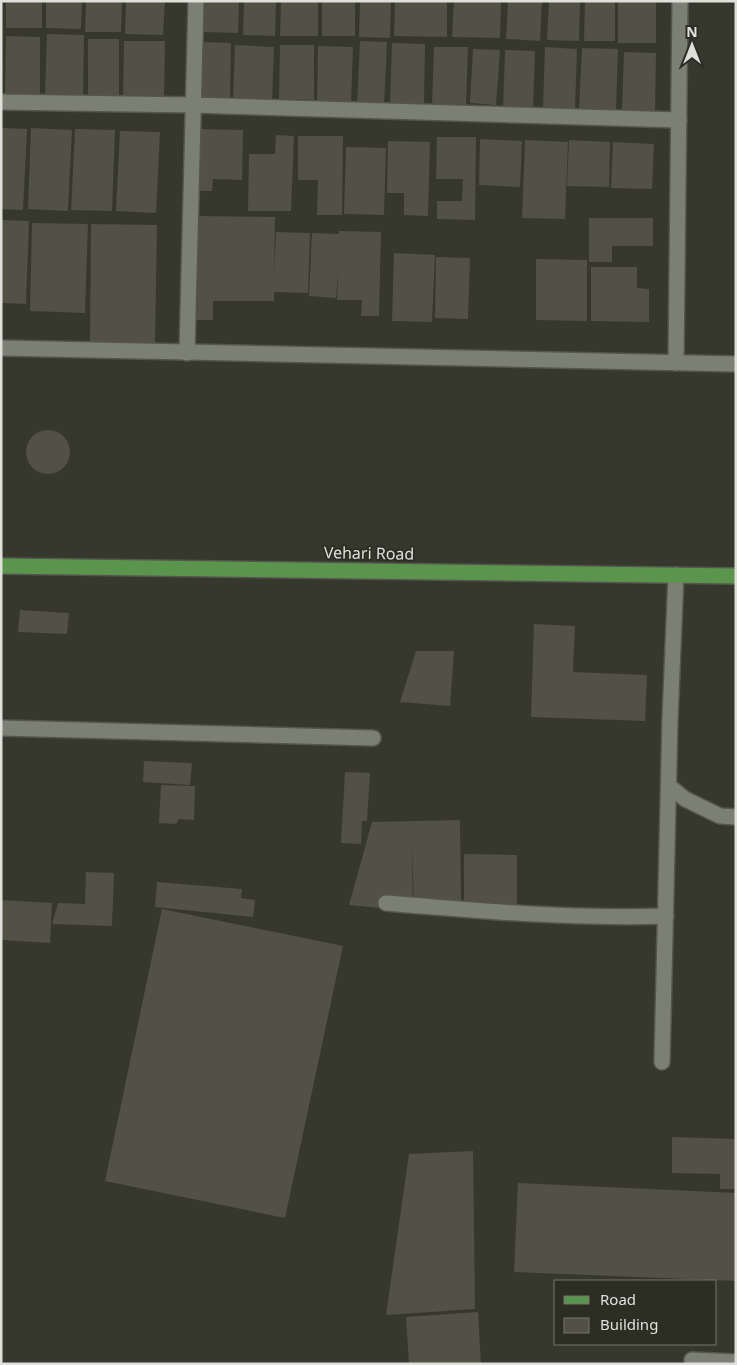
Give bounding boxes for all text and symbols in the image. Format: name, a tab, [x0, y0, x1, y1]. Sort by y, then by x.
north arrow	[667, 20, 717, 70]
text: N	[686, 22, 698, 41]
street label: Vehari Road	[324, 541, 414, 565]
legend	[554, 1280, 717, 1345]
text: Road	[600, 1289, 636, 1309]
text: Building	[600, 1314, 658, 1334]

